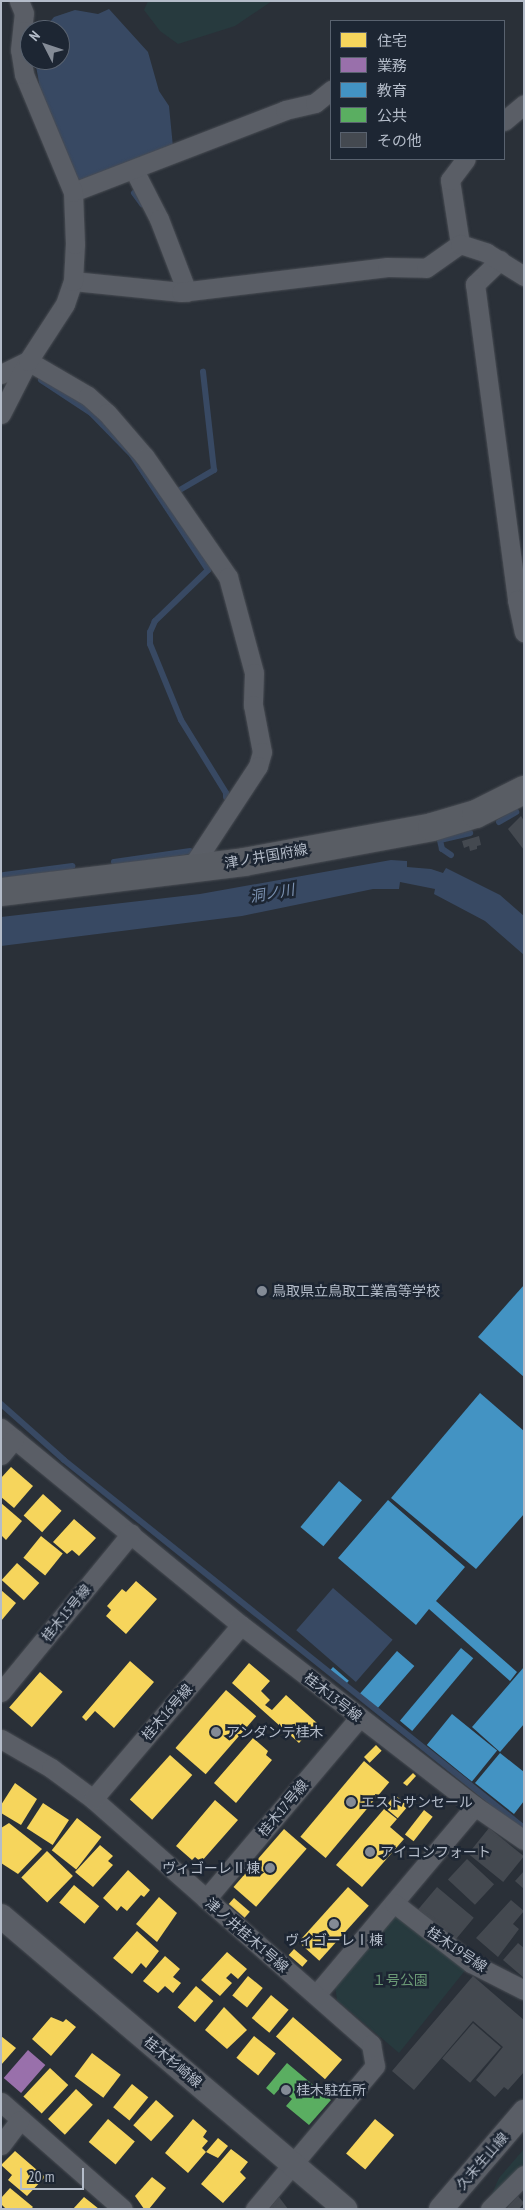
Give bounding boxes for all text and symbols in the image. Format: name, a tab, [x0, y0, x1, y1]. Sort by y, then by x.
north arrow	[20, 20, 70, 70]
legend	[330, 20, 505, 160]
text: N	[25, 27, 44, 45]
text: 住宅	[377, 31, 407, 50]
text: 業務	[377, 56, 407, 75]
text: 教育	[377, 81, 407, 100]
text: 公共	[377, 106, 407, 125]
text: その他	[377, 131, 422, 150]
street label: 津ノ井国府線	[223, 840, 309, 872]
water label: 洞ノ川	[248, 880, 296, 906]
place label: 鳥取県立鳥取工業高等学校	[272, 1283, 440, 1299]
marker: 鳥取県立鳥取工業高等学校	[256, 1285, 268, 1297]
street label: 桂木15号線	[38, 1581, 94, 1645]
street label: 桂木13号線	[301, 1669, 365, 1725]
street label: 桂木16号線	[138, 1681, 196, 1743]
place label: アンダンテ桂木	[226, 1724, 324, 1740]
marker: アンダンテ桂木	[210, 1726, 222, 1738]
street label: 桂木17号線	[255, 1776, 311, 1840]
place label: エストサンセール	[361, 1794, 473, 1810]
marker: エストサンセール	[345, 1796, 357, 1808]
place label: アイコンフォート	[380, 1844, 492, 1860]
marker: アイコンフォート	[364, 1846, 376, 1858]
place label: ヴィゴーレⅡ棟	[162, 1860, 260, 1876]
marker: ヴィゴーレⅡ棟	[264, 1862, 276, 1874]
street label: 津ノ井桂木1号線	[202, 1894, 292, 1976]
marker: ヴィゴーレⅠ棟	[328, 1918, 340, 1930]
street label: 桂木19号線	[424, 1923, 490, 1975]
place label: ヴィゴーレⅠ棟	[285, 1932, 383, 1948]
park label: １号公園	[372, 1972, 428, 1988]
street label: 桂木杉崎線	[141, 2033, 205, 2091]
place label: 桂木駐在所	[296, 2082, 366, 2098]
marker: 桂木駐在所	[280, 2084, 292, 2096]
street label: 久末生山線	[453, 2129, 511, 2193]
scale bar	[22, 2158, 86, 2190]
text: 20 m	[28, 2167, 54, 2186]

